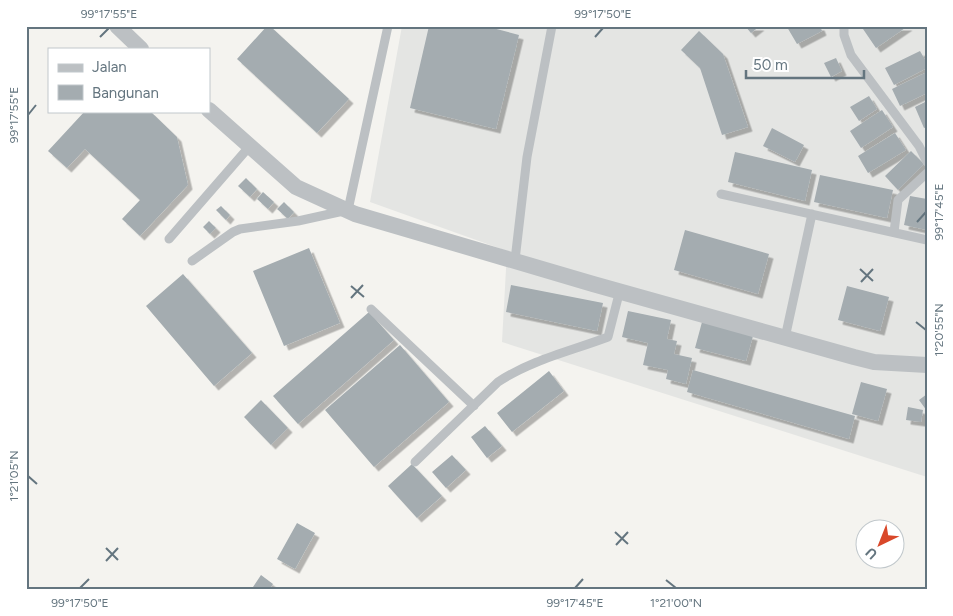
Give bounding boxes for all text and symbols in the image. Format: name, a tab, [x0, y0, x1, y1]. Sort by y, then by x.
text: 99°17'55"E	[81, 7, 137, 21]
text: 99°17'50"E	[574, 7, 632, 21]
legend	[48, 48, 210, 112]
scale bar	[746, 48, 863, 80]
text: 50 m	[753, 56, 788, 74]
text: Jalan	[92, 58, 127, 76]
text: Bangunan	[92, 84, 159, 102]
text: 99°17'55"E	[7, 87, 21, 143]
text: 99°17'45"E	[932, 183, 946, 241]
text: 1°20'55"N	[932, 303, 946, 357]
text: 1°21'05"N	[7, 450, 21, 502]
north arrow	[856, 518, 906, 568]
text: U	[862, 544, 881, 563]
text: 99°17'50"E	[51, 596, 109, 610]
text: 99°17'45"E	[546, 596, 604, 610]
text: 1°21'00"N	[650, 596, 702, 610]

